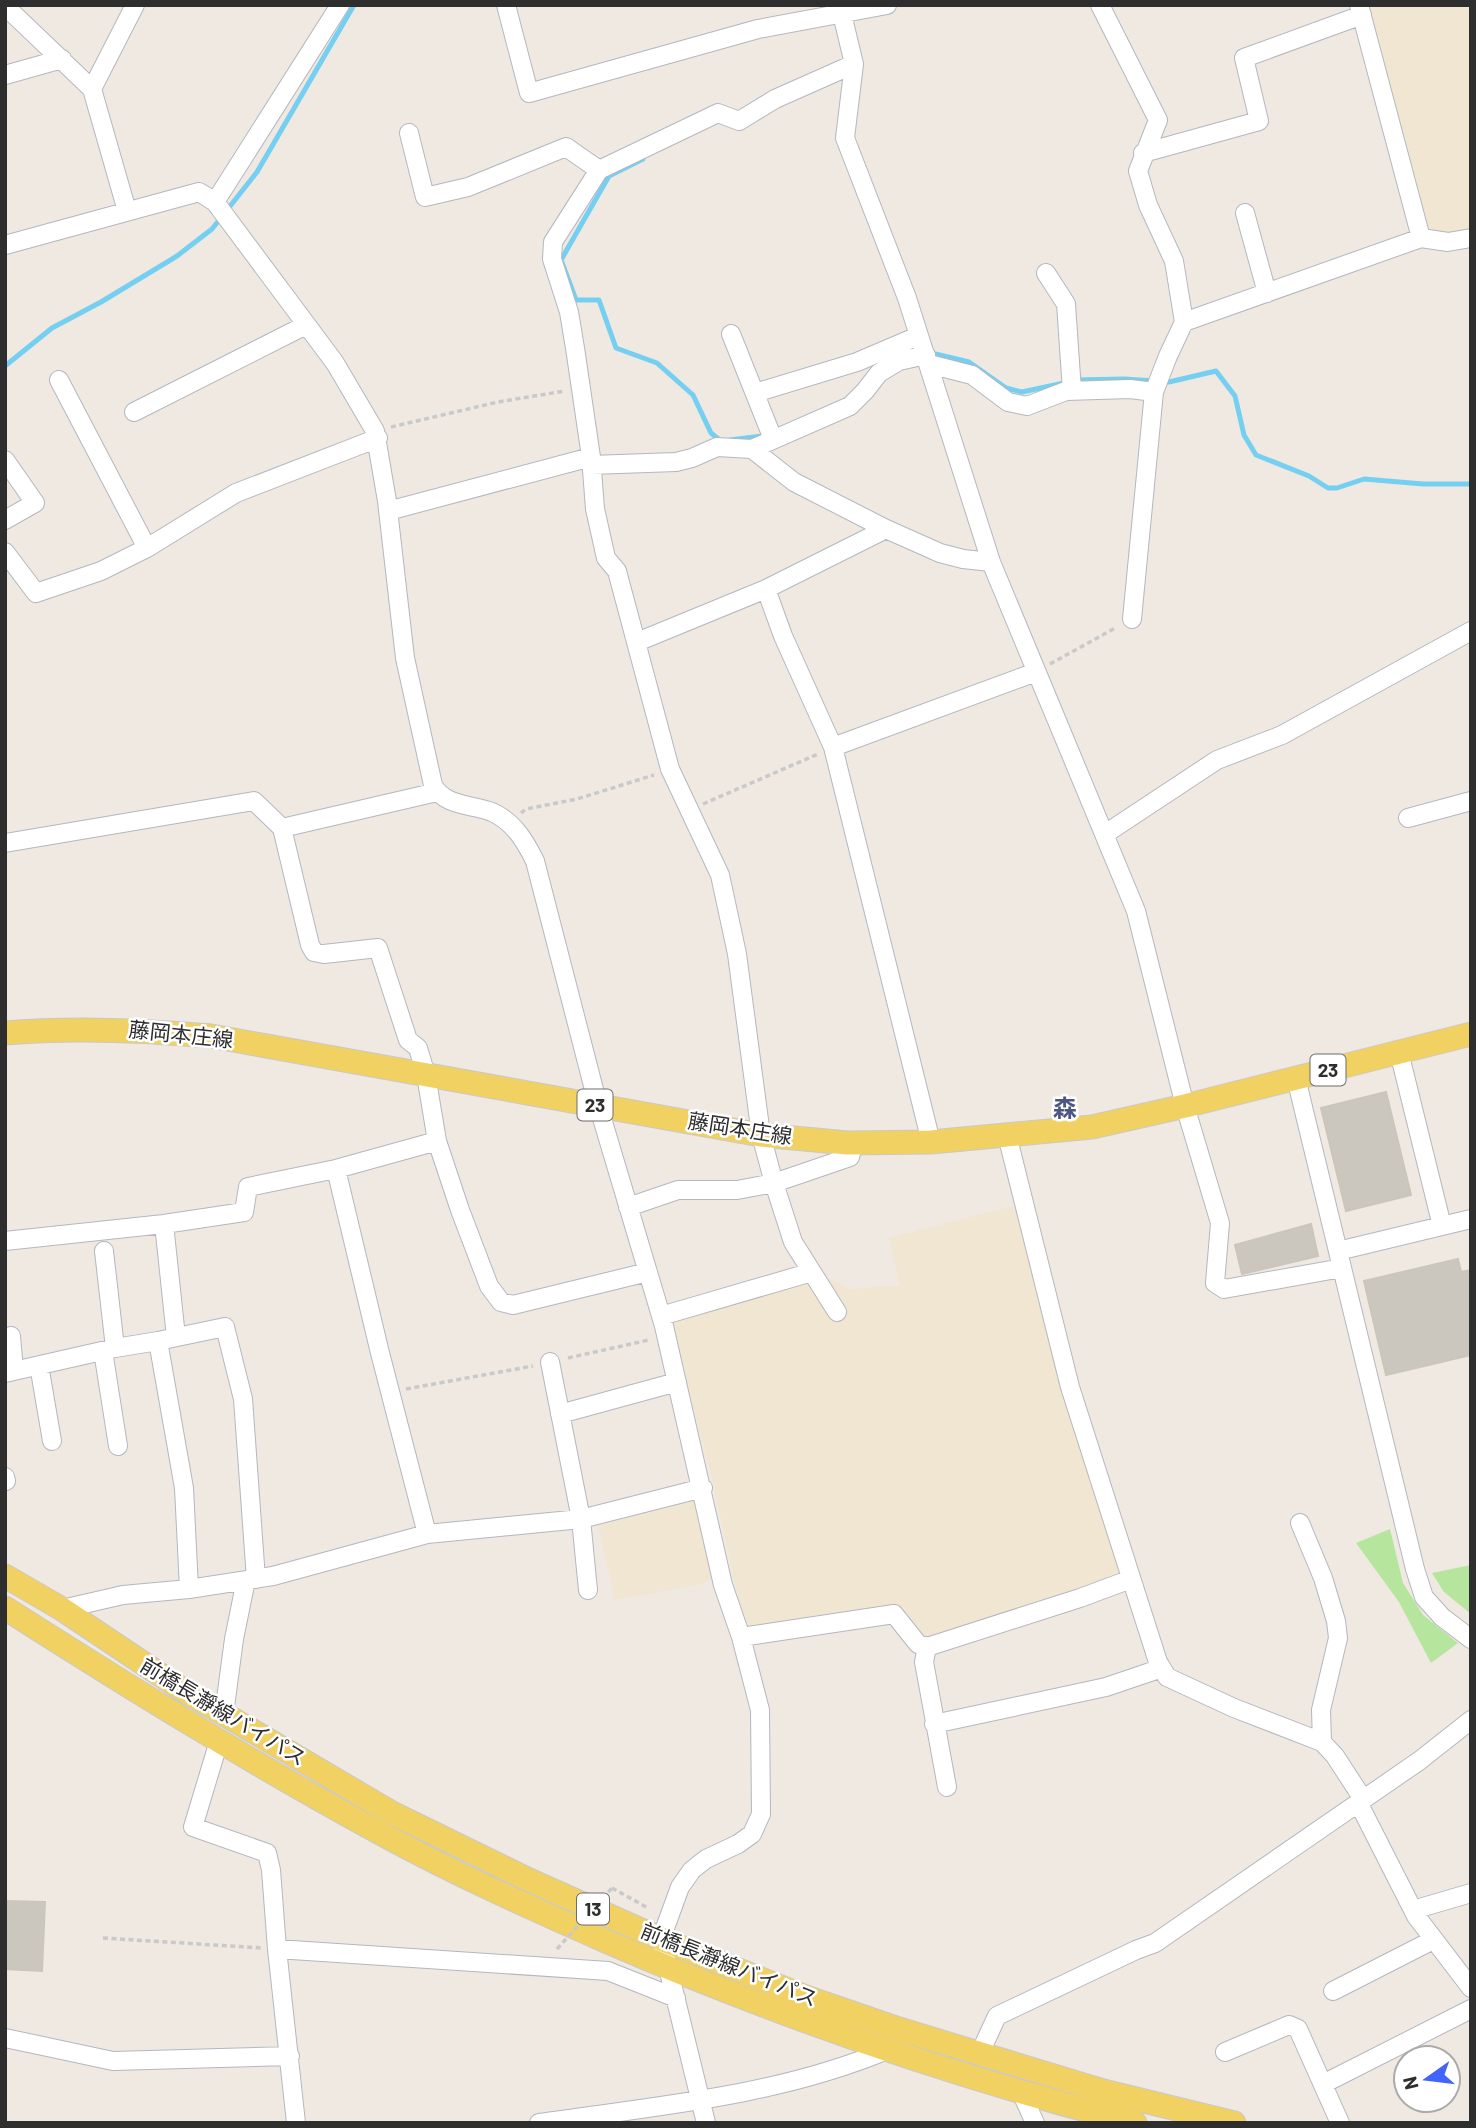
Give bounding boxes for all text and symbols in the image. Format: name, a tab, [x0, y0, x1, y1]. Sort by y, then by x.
street label: 藤岡本庄線	[128, 1016, 235, 1051]
road number: 23	[1310, 1054, 1346, 1086]
road number: 23	[578, 1090, 612, 1120]
district label: 森	[1053, 1093, 1077, 1122]
street label: 藤岡本庄線	[686, 1107, 794, 1148]
street label: 前橋長瀞線バイパス	[137, 1651, 311, 1770]
road number: 13	[577, 1894, 609, 1924]
street label: 前橋長瀞線バイパス	[637, 1917, 822, 2011]
north arrow	[1392, 2044, 1462, 2114]
text: N	[1397, 2074, 1423, 2092]

